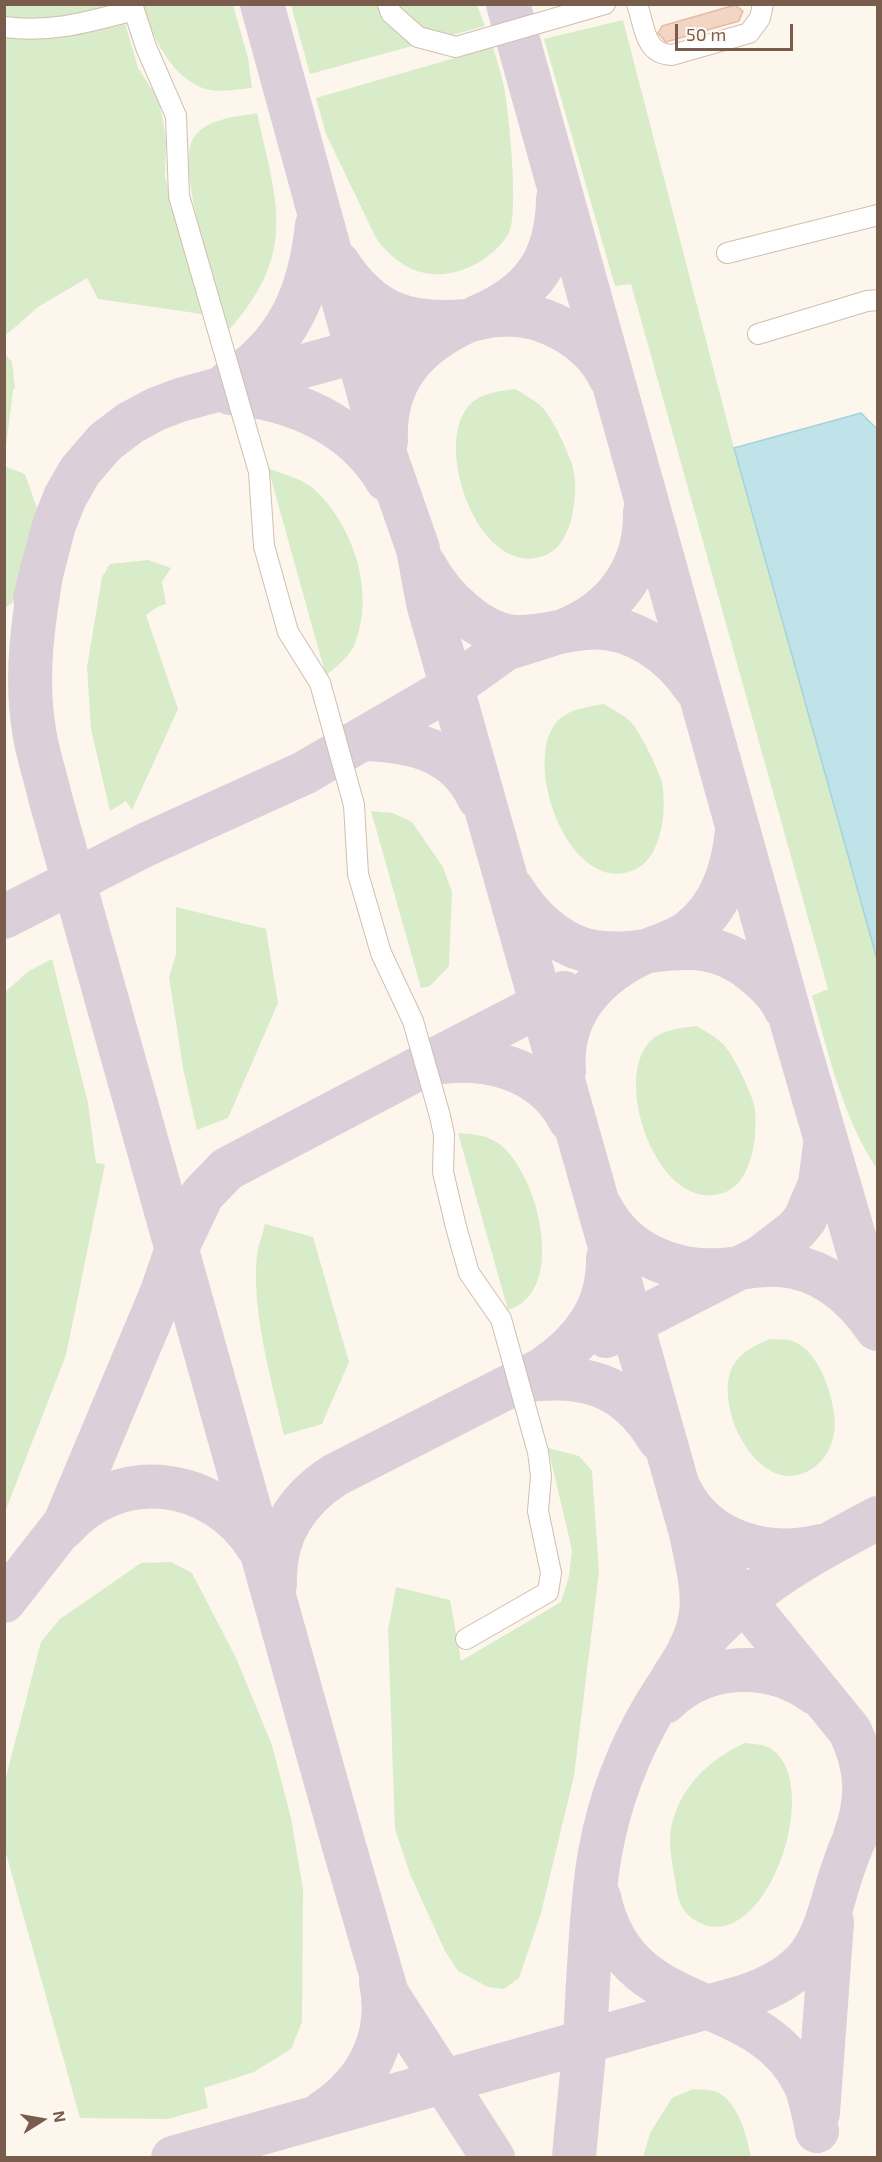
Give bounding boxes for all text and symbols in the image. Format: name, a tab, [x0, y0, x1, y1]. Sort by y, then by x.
scale bar	[678, 12, 796, 50]
text: 50 m	[686, 23, 726, 45]
north arrow	[12, 2090, 72, 2150]
text: N	[50, 2109, 71, 2124]

